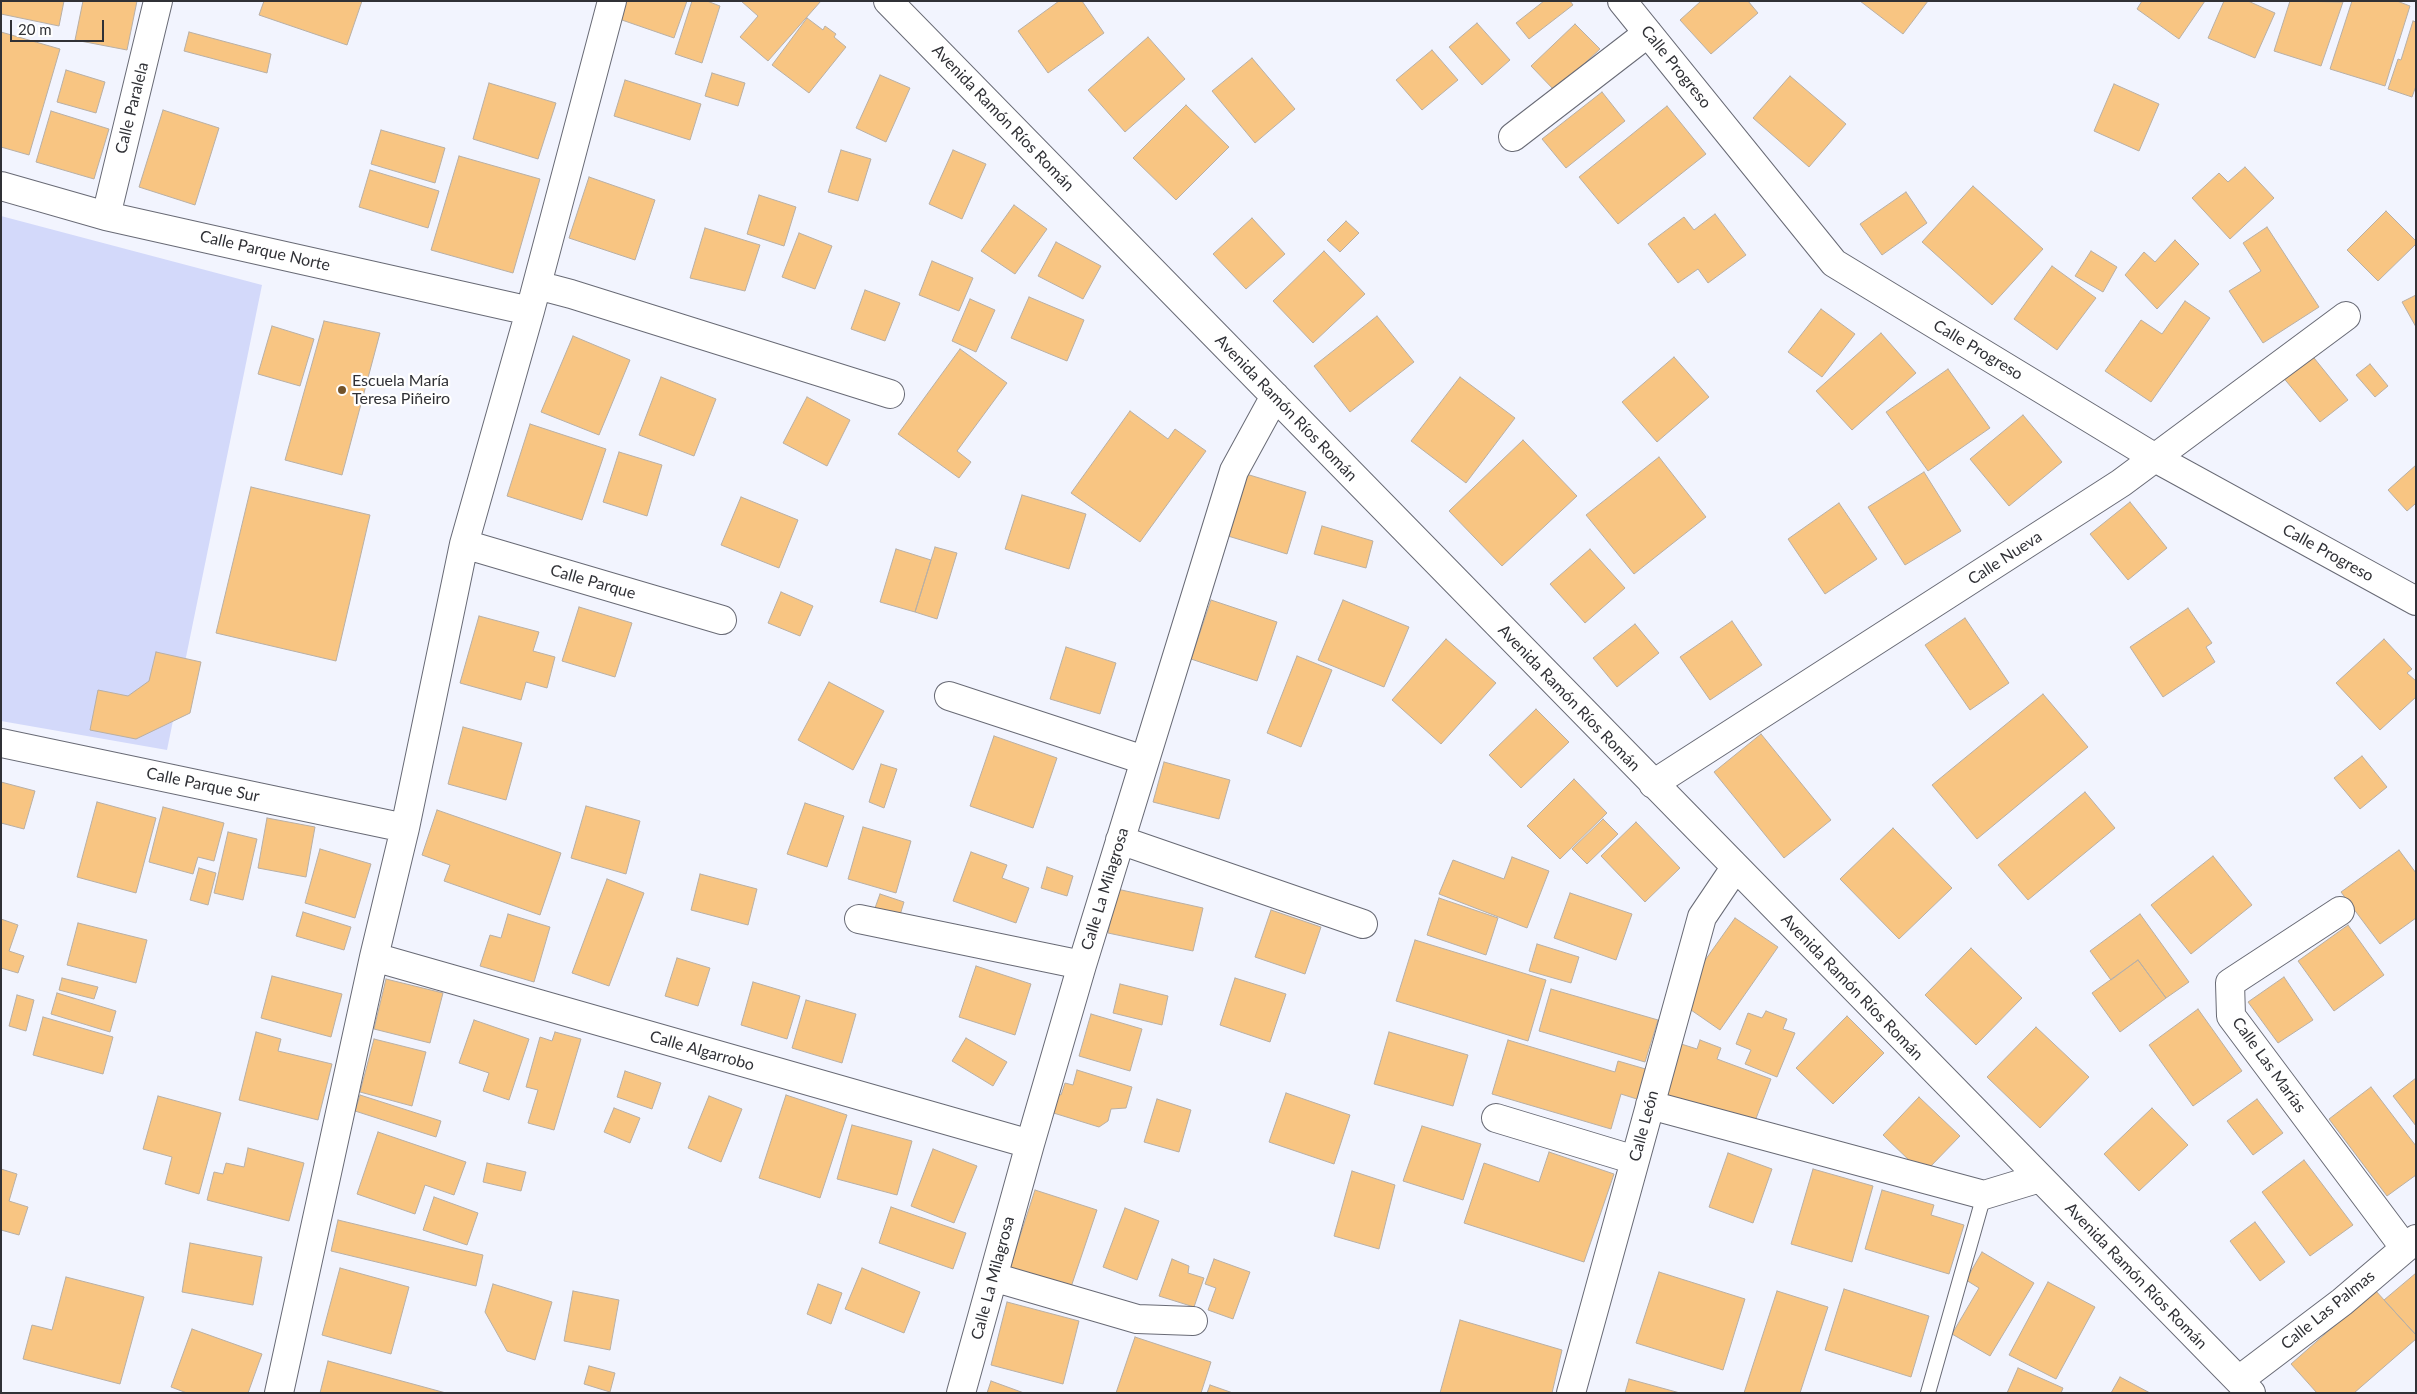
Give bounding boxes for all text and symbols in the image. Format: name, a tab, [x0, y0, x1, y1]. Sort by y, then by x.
scale bar	[12, 10, 106, 42]
text: 20 m	[18, 20, 52, 38]
street label: Calle Progreso	[1637, 22, 1715, 112]
street label: Avenida Ramón Ríos Román	[928, 41, 1078, 195]
street label: Calle Paralela	[111, 60, 153, 156]
street label: Calle Parque Norte	[198, 227, 332, 275]
street label: Calle Progreso	[1930, 316, 2026, 384]
street label: Avenida Ramón Ríos Román	[1211, 331, 1361, 485]
place label: Escuela María Teresa Piñeiro	[352, 371, 450, 409]
marker: Escuela María Teresa Piñeiro	[336, 384, 348, 396]
street label: Calle Progreso	[2279, 520, 2377, 586]
street label: Calle Nueva	[1965, 527, 2045, 589]
street label: Calle Parque	[548, 561, 638, 603]
street label: Avenida Ramón Ríos Román	[1494, 621, 1644, 775]
street label: Calle Parque Sur	[145, 764, 261, 806]
street label: Calle La Milagrosa	[1077, 825, 1133, 953]
street label: Avenida Ramón Ríos Román	[1777, 910, 1927, 1064]
street label: Calle Las Marías	[2228, 1014, 2310, 1116]
street label: Calle Algarrobo	[647, 1027, 757, 1075]
street label: Calle León	[1625, 1088, 1663, 1164]
street label: Avenida Ramón Ríos Román	[2061, 1199, 2211, 1353]
street label: Calle La Milagrosa	[967, 1214, 1019, 1342]
street label: Calle Las Palmas	[2277, 1266, 2379, 1354]

